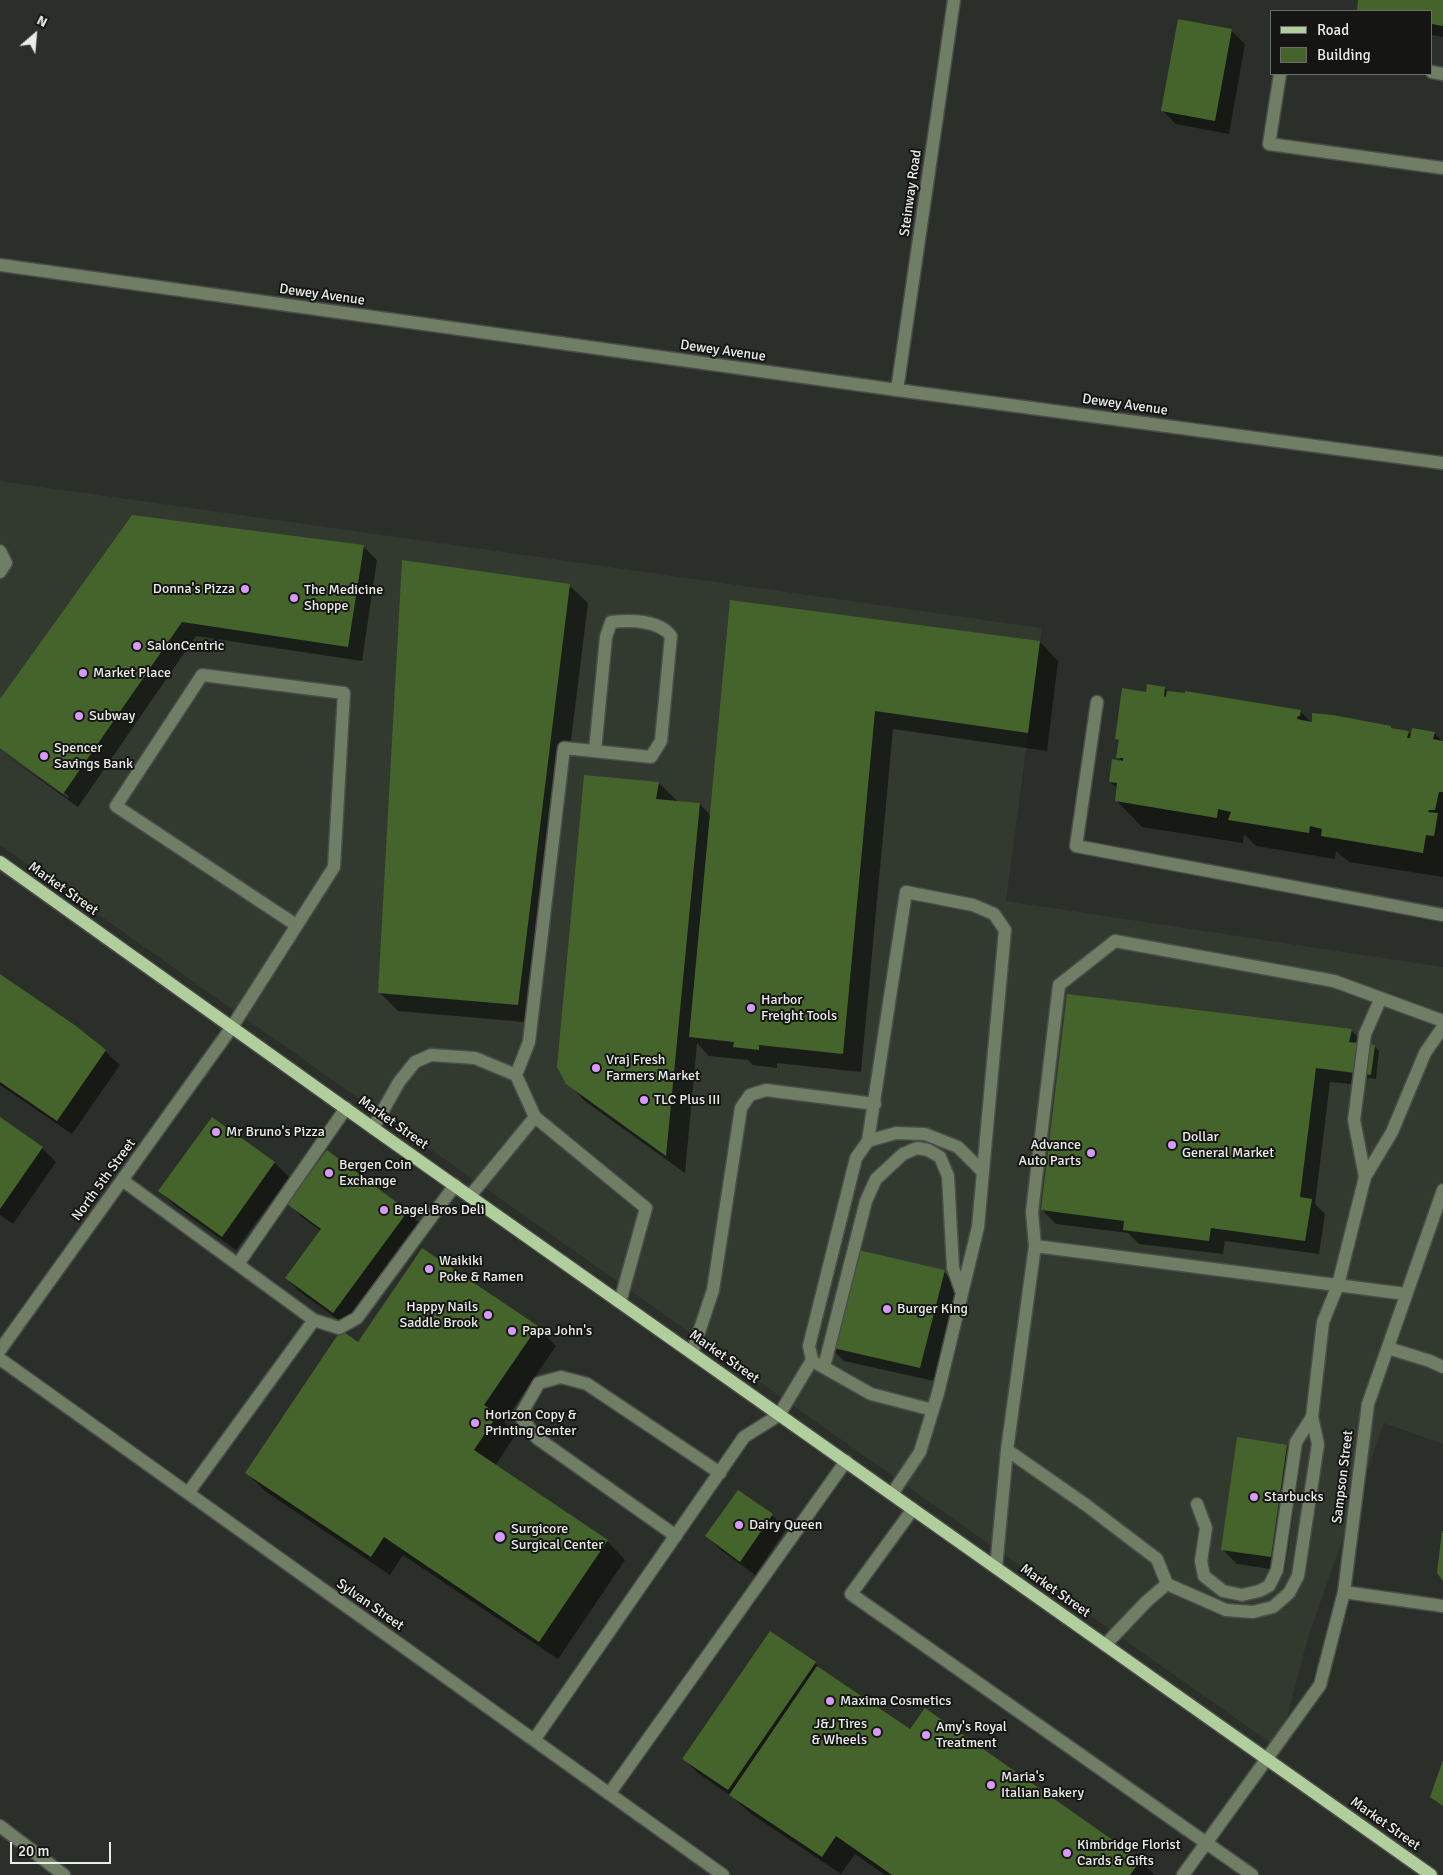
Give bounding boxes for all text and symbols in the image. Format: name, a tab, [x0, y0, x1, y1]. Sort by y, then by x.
north arrow	[10, 10, 60, 60]
legend	[1270, 10, 1433, 75]
text: N	[34, 11, 50, 31]
text: Road	[1317, 21, 1349, 39]
text: Building	[1317, 46, 1371, 64]
street label: Steinway Road	[897, 149, 925, 237]
street label: Dewey Avenue	[278, 281, 366, 309]
street label: Dewey Avenue	[679, 337, 767, 365]
street label: Dewey Avenue	[1081, 391, 1169, 419]
place label: Donna's Pizza	[153, 581, 235, 597]
place label: The Medicine Shoppe	[304, 582, 383, 614]
marker: Donna's Pizza	[239, 583, 251, 595]
marker: The Medicine Shoppe	[288, 592, 300, 604]
place label: SalonCentric	[147, 638, 224, 654]
marker: SalonCentric	[131, 640, 143, 652]
place label: Market Place	[93, 665, 171, 681]
marker: Market Place	[77, 667, 89, 679]
place label: Subway	[89, 708, 135, 724]
marker: Subway	[73, 710, 85, 722]
place label: Spencer Savings Bank	[54, 740, 133, 772]
marker: Spencer Savings Bank	[38, 750, 50, 762]
street label: Market Street	[25, 859, 101, 919]
place label: Harbor Freight Tools	[761, 992, 837, 1024]
marker: Harbor Freight Tools	[745, 1002, 757, 1014]
place label: Vraj Fresh Farmers Market	[606, 1052, 700, 1084]
marker: Vraj Fresh Farmers Market	[590, 1062, 602, 1074]
place label: TLC Plus III	[654, 1092, 720, 1108]
street label: Market Street	[355, 1093, 431, 1153]
marker: TLC Plus III	[638, 1094, 650, 1106]
place label: Mr Bruno's Pizza	[226, 1124, 325, 1140]
marker: Mr Bruno's Pizza	[210, 1126, 222, 1138]
place label: Dollar General Market	[1182, 1129, 1274, 1162]
street label: North 5th Street	[69, 1136, 139, 1224]
place label: Advance Auto Parts	[1019, 1137, 1081, 1170]
marker: Dollar General Market	[1166, 1139, 1178, 1151]
marker: Advance Auto Parts	[1085, 1147, 1097, 1159]
place label: Bergen Coin Exchange	[339, 1157, 412, 1190]
marker: Bergen Coin Exchange	[323, 1167, 335, 1179]
place label: Bagel Bros Deli	[394, 1202, 485, 1218]
marker: Bagel Bros Deli	[378, 1204, 390, 1216]
place label: Waikiki Poke & Ramen	[439, 1253, 524, 1285]
marker: Waikiki Poke & Ramen	[423, 1263, 435, 1275]
place label: Happy Nails Saddle Brook	[400, 1299, 478, 1331]
place label: Burger King	[897, 1301, 968, 1317]
marker: Burger King	[881, 1303, 893, 1315]
marker: Happy Nails Saddle Brook	[482, 1309, 494, 1321]
place label: Papa John's	[522, 1323, 592, 1339]
marker: Papa John's	[506, 1325, 518, 1337]
street label: Market Street	[686, 1327, 762, 1387]
place label: Horizon Copy & Printing Center	[485, 1407, 576, 1440]
marker: Horizon Copy & Printing Center	[469, 1417, 481, 1429]
street label: Sampson Street	[1329, 1429, 1357, 1525]
place label: Starbucks	[1264, 1489, 1324, 1505]
marker: Starbucks	[1248, 1491, 1260, 1503]
place label: Dairy Queen	[749, 1517, 822, 1533]
marker: Dairy Queen	[733, 1519, 745, 1531]
place label: Surgicore Surgical Center	[511, 1521, 603, 1554]
marker: Surgicore Surgical Center	[493, 1530, 507, 1544]
street label: Market Street	[1017, 1561, 1093, 1621]
street label: Sylvan Street	[333, 1576, 407, 1634]
place label: Maxima Cosmetics	[840, 1693, 951, 1709]
marker: Maxima Cosmetics	[824, 1695, 836, 1707]
place label: J&J Tires & Wheels	[811, 1716, 867, 1748]
place label: Amy's Royal Treatment	[936, 1719, 1007, 1751]
marker: J&J Tires & Wheels	[871, 1726, 883, 1738]
marker: Amy's Royal Treatment	[920, 1729, 932, 1741]
place label: Maria's Italian Bakery	[1001, 1769, 1084, 1801]
marker: Maria's Italian Bakery	[985, 1779, 997, 1791]
street label: Market Street	[1347, 1794, 1423, 1854]
scale bar	[12, 1832, 114, 1864]
place label: Kimbridge Florist Cards & Gifts	[1077, 1837, 1181, 1870]
text: 20 m	[18, 1842, 49, 1860]
marker: Kimbridge Florist Cards & Gifts	[1061, 1847, 1073, 1859]

